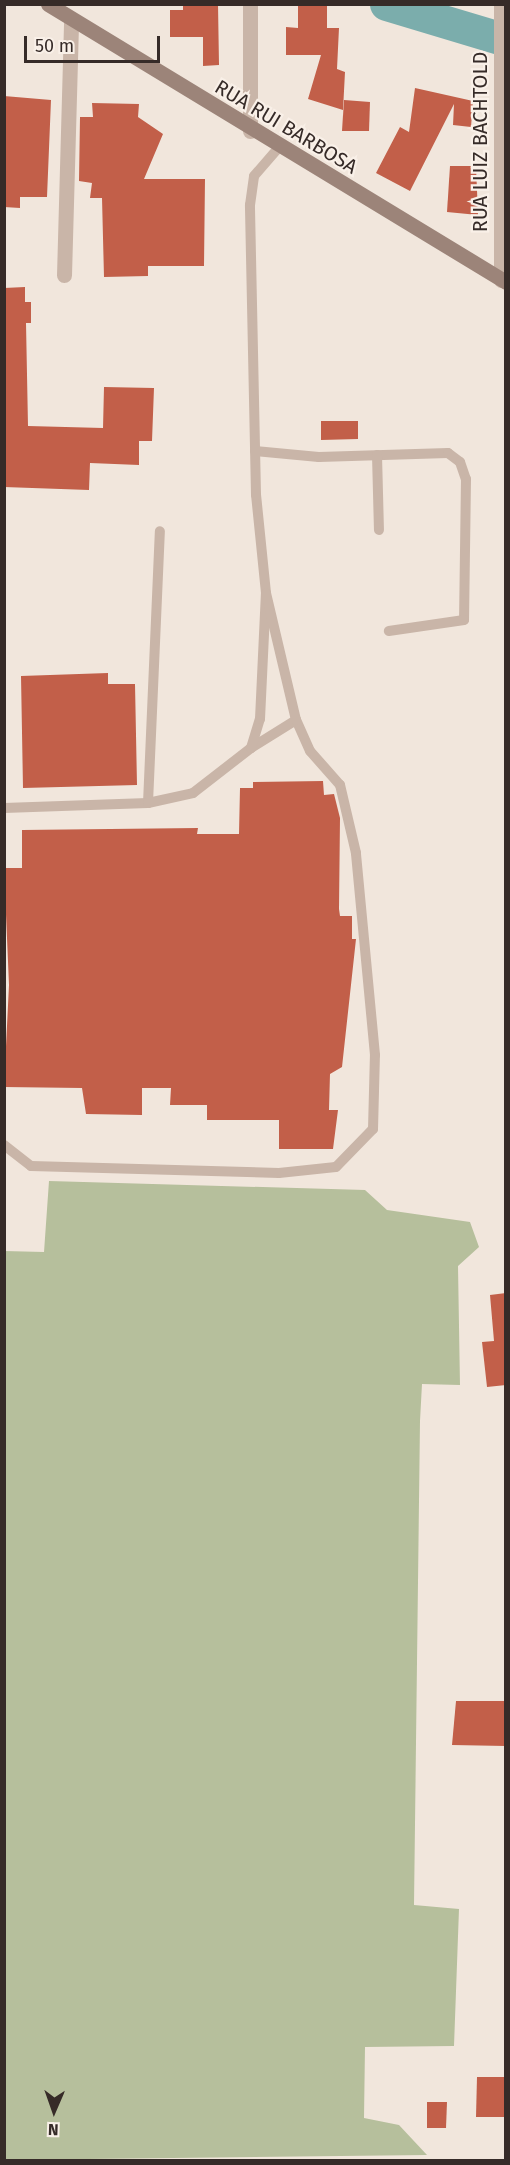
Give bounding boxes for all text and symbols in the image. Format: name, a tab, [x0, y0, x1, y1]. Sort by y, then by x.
scale bar	[27, 24, 164, 62]
text: 50 m	[35, 35, 74, 57]
street label: RUA LUIZ BACHTOLD	[468, 52, 492, 232]
street label: RUA RUI BARBOSA	[210, 75, 362, 179]
north arrow	[24, 2081, 84, 2141]
text: N	[48, 2120, 59, 2139]

